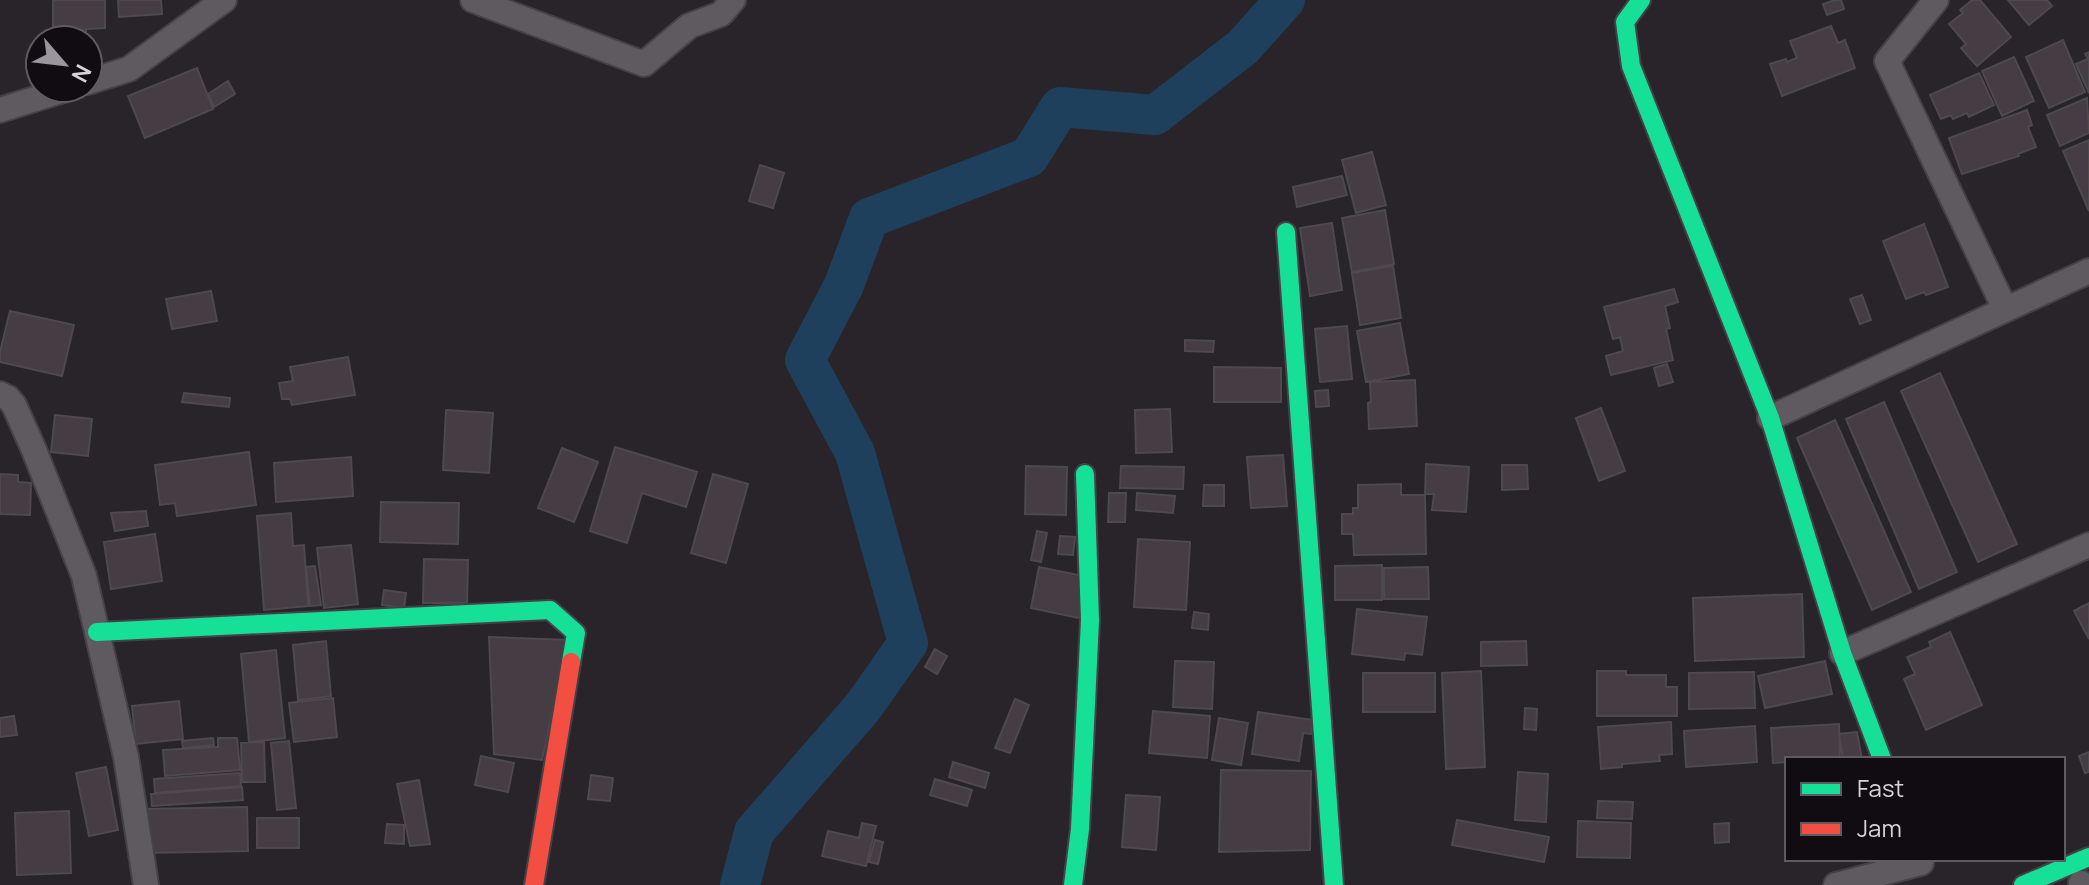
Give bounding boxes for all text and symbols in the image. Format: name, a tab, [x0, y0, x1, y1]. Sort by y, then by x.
north arrow	[24, 24, 104, 104]
text: N	[65, 59, 99, 87]
legend	[1785, 757, 2065, 861]
text: Fast	[1857, 771, 1904, 804]
text: Jam	[1857, 811, 1902, 844]

